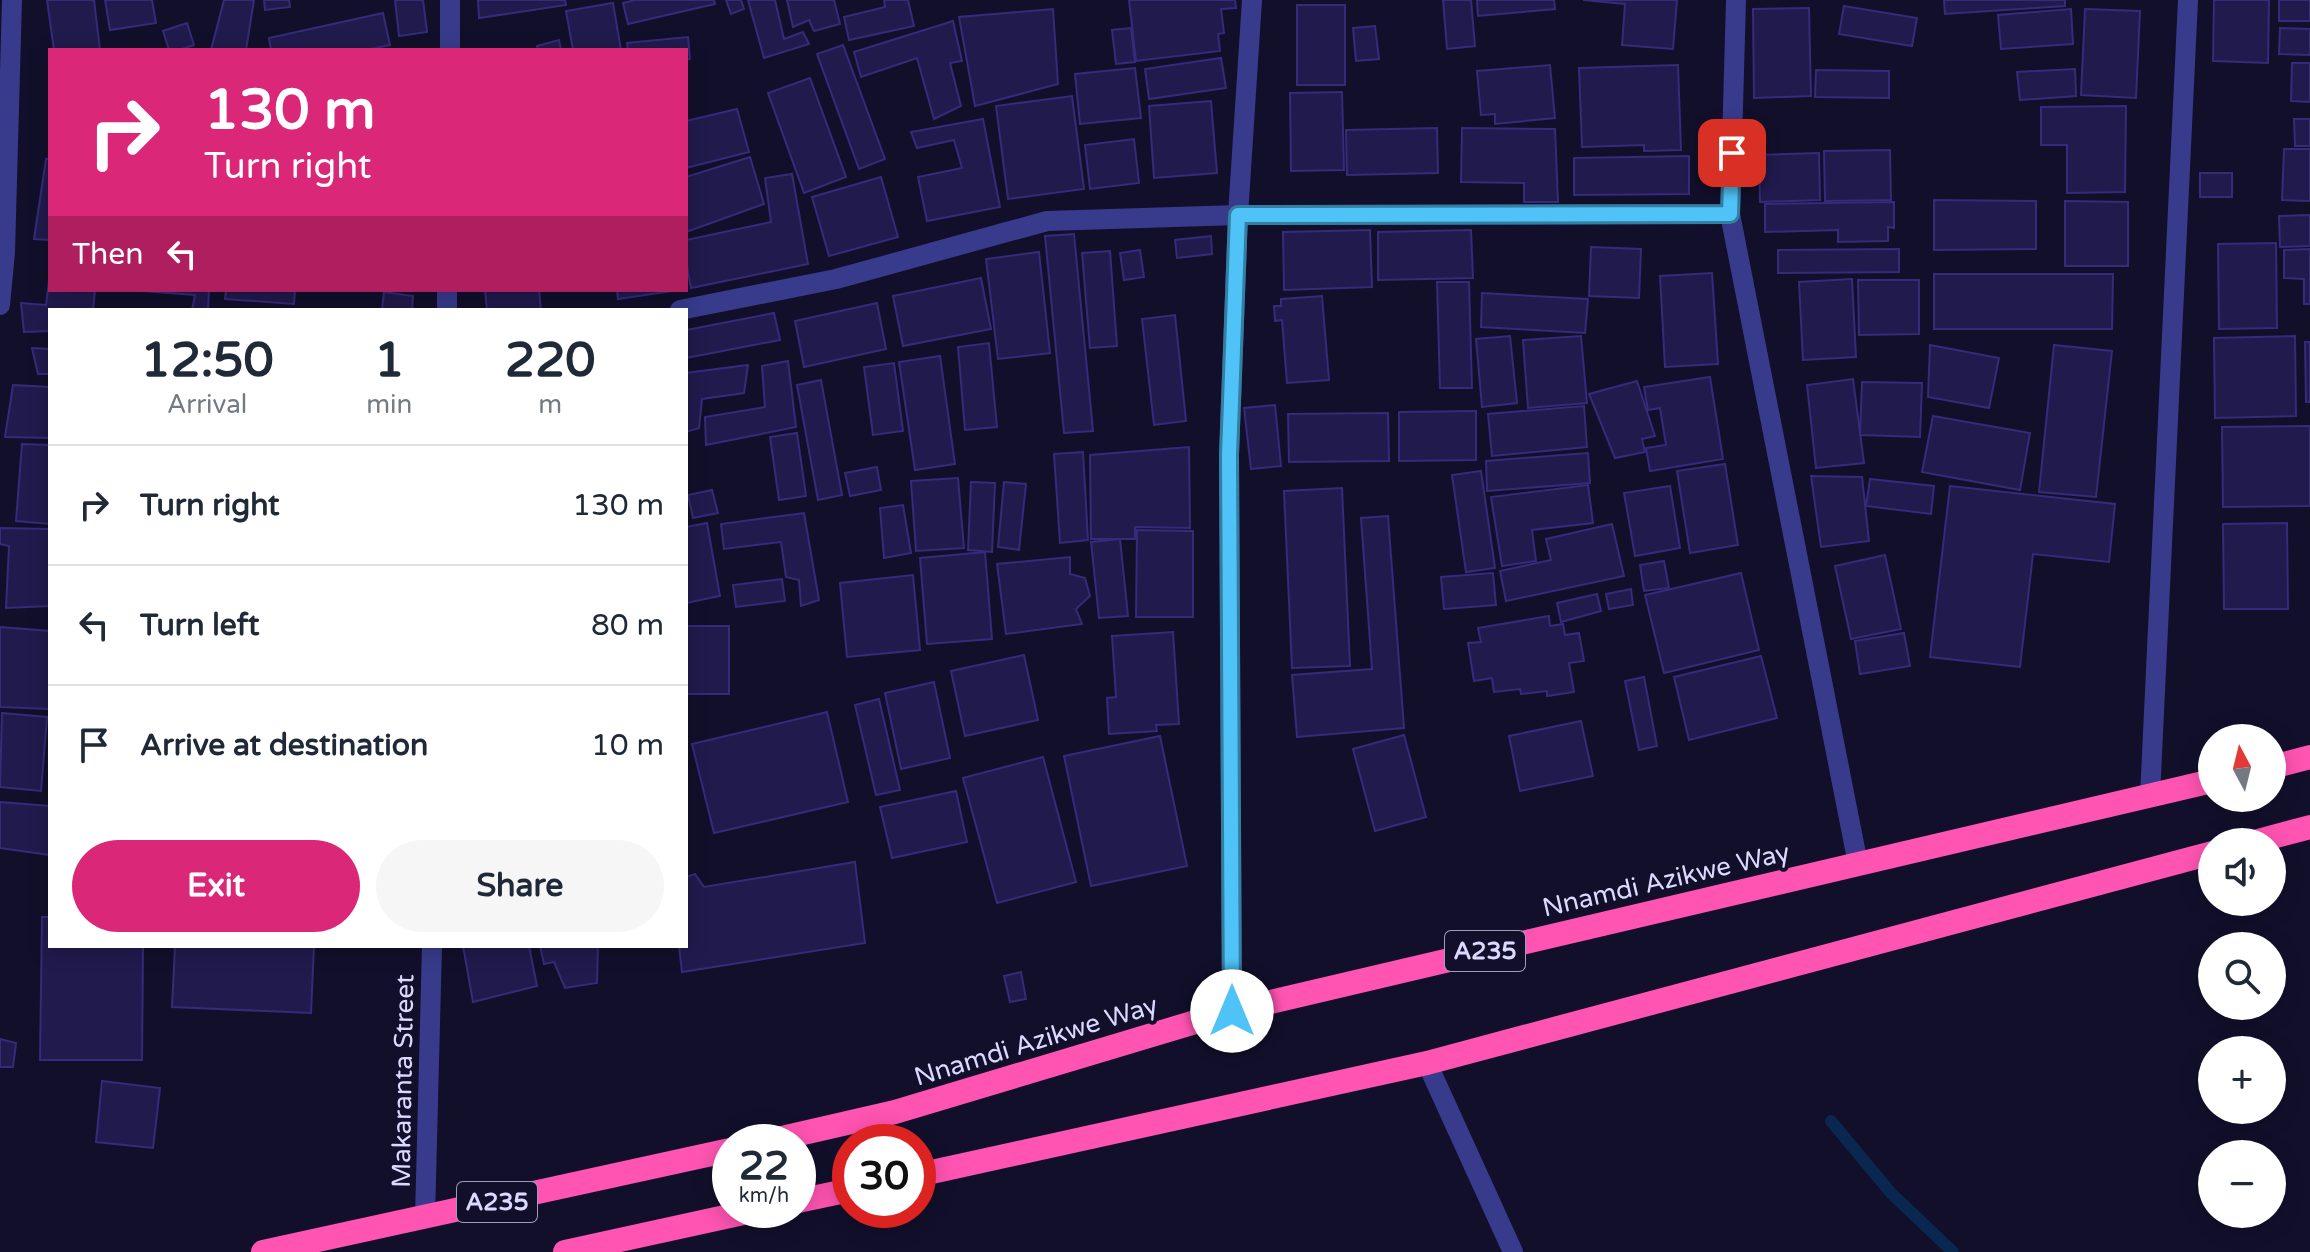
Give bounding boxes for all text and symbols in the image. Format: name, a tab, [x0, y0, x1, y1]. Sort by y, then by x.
text: 130 m	[204, 77, 375, 144]
icon: right	[72, 80, 176, 184]
pin	[1698, 119, 1766, 187]
icon: arrive	[1710, 131, 1754, 175]
text: Turn right	[204, 145, 371, 188]
icon: left	[160, 232, 204, 276]
text: Then	[72, 236, 144, 273]
text: 12:50	[141, 332, 274, 390]
text: 1	[374, 332, 404, 390]
text: 220	[505, 332, 595, 390]
text: Arrival	[167, 389, 247, 420]
text: min	[366, 389, 412, 420]
text: m	[538, 389, 562, 420]
icon: right	[72, 483, 116, 527]
text: Turn right	[140, 487, 280, 524]
text: 130 m	[572, 487, 664, 524]
icon: left	[72, 603, 116, 647]
text: Turn left	[140, 607, 259, 644]
text: 80 m	[591, 607, 664, 644]
icon: arrive	[72, 723, 116, 767]
north arrow	[2198, 724, 2286, 812]
map controls	[2198, 724, 2286, 1228]
text: Arrive at destination	[140, 727, 428, 764]
text: 10 m	[591, 727, 664, 764]
button: sound	[2198, 828, 2286, 916]
street label: Nnamdi Azikwe Way	[1539, 836, 1793, 924]
button: Exit	[72, 840, 360, 932]
button: Share	[376, 840, 664, 932]
road number: A235	[1445, 931, 1525, 971]
button: search	[2198, 932, 2286, 1020]
position arrow	[1190, 969, 1274, 1053]
street label: Makaranta Street	[386, 974, 420, 1188]
street label: Nnamdi Azikwe Way	[910, 989, 1162, 1093]
button: +	[2198, 1036, 2286, 1124]
speed limit sign: 30	[832, 1124, 936, 1228]
button: −	[2198, 1140, 2286, 1228]
text: 22	[739, 1142, 789, 1190]
road number: A235	[457, 1182, 537, 1222]
text: km/h	[739, 1184, 789, 1208]

